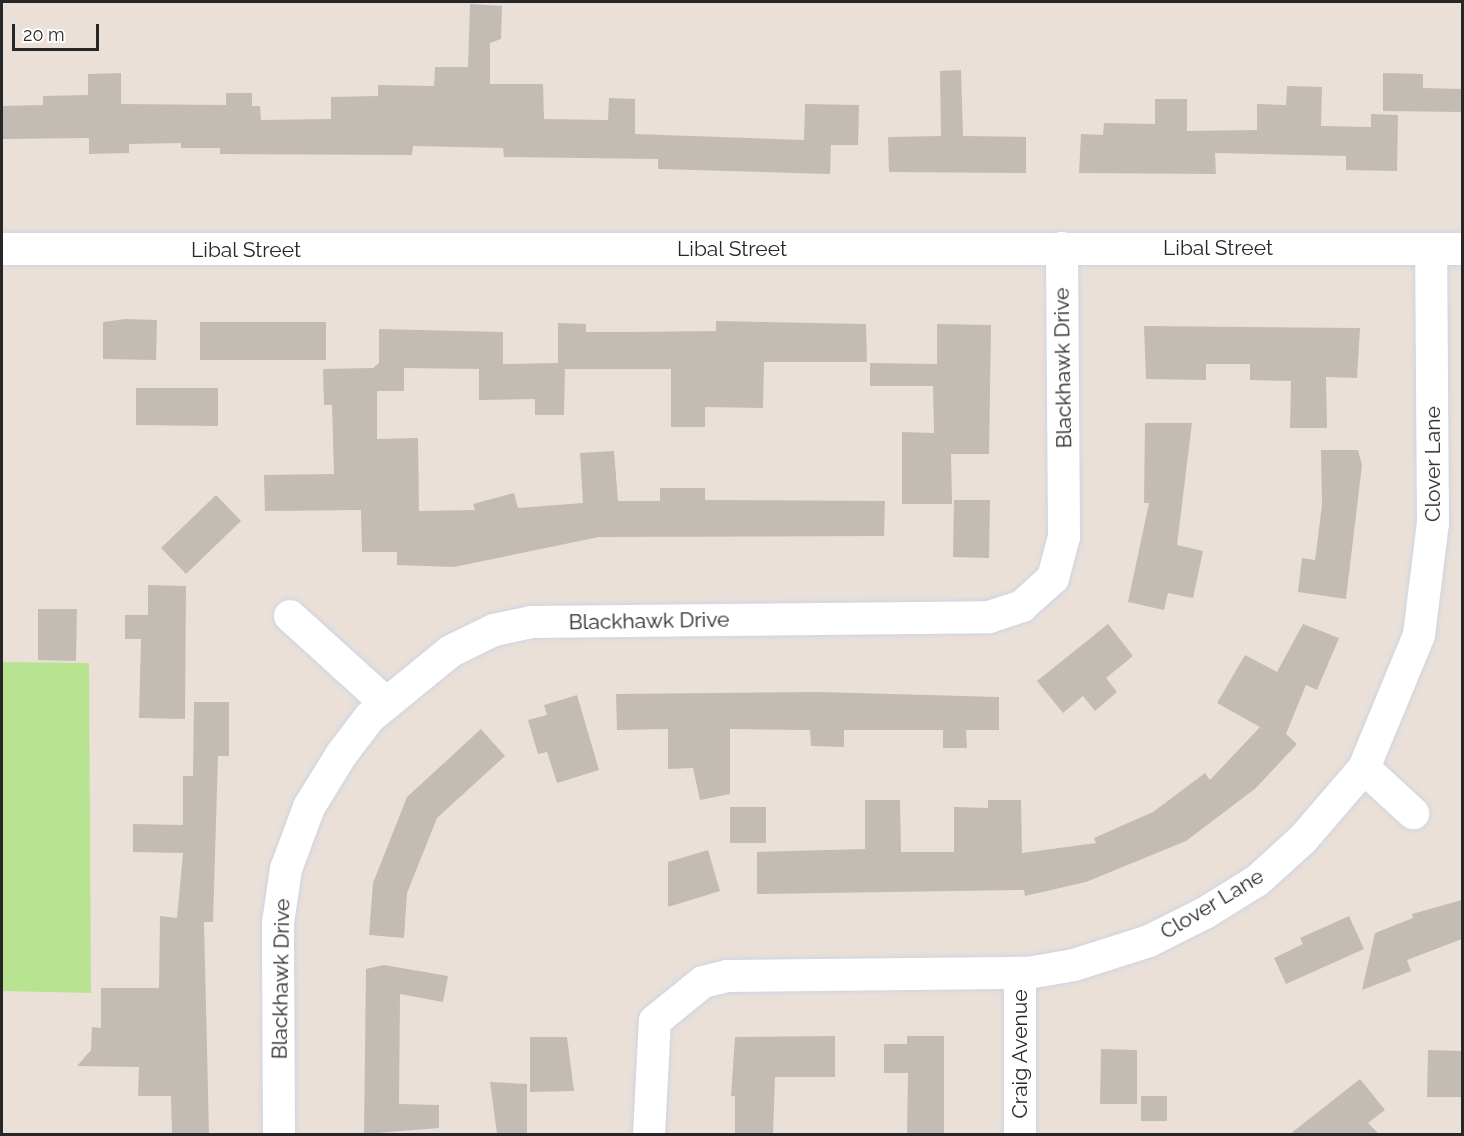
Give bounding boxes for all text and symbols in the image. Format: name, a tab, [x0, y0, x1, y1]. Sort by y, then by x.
scale bar	[15, 12, 102, 50]
text: 20 m	[23, 24, 65, 45]
street label: Libal Street	[1163, 235, 1273, 261]
street label: Libal Street	[677, 236, 787, 262]
street label: Libal Street	[191, 237, 301, 263]
street label: Blackhawk Drive	[1049, 287, 1077, 449]
street label: Clover Lane	[1420, 406, 1446, 522]
street label: Blackhawk Drive	[568, 607, 730, 635]
street label: Clover Lane	[1156, 863, 1268, 945]
street label: Blackhawk Drive	[267, 898, 295, 1060]
street label: Craig Avenue	[1007, 989, 1033, 1119]

